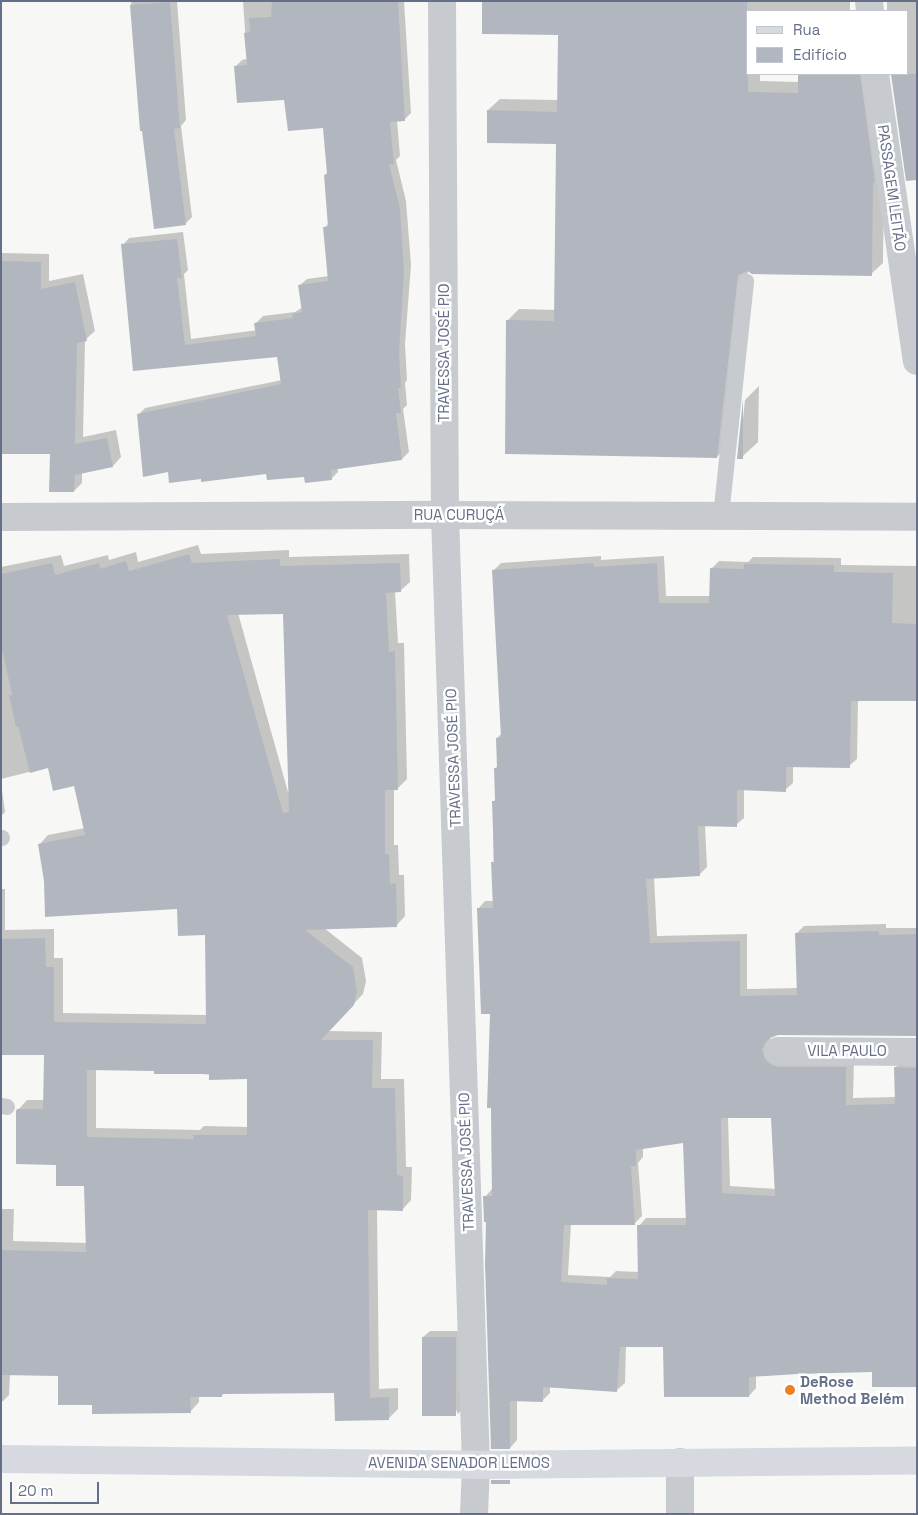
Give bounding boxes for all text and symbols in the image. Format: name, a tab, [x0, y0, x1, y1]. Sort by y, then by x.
legend	[746, 10, 908, 75]
text: Rua	[793, 20, 820, 39]
text: Edifício	[793, 45, 847, 64]
street label: PASSAGEM LEITÃO	[874, 124, 910, 252]
street label: TRAVESSA JOSÉ PIO	[435, 283, 453, 423]
street label: RUA CURUÇÁ	[414, 506, 504, 524]
street label: TRAVESSA JOSÉ PIO	[442, 688, 464, 828]
street label: VILA PAULO	[807, 1042, 887, 1060]
street label: TRAVESSA JOSÉ PIO	[455, 1092, 477, 1232]
place label: DeRose Method Belém	[800, 1372, 904, 1407]
marker: DeRose Method Belém	[784, 1384, 796, 1396]
street label: AVENIDA SENADOR LEMOS	[368, 1454, 550, 1472]
scale bar	[12, 1472, 101, 1504]
text: 20 m	[18, 1481, 53, 1500]

